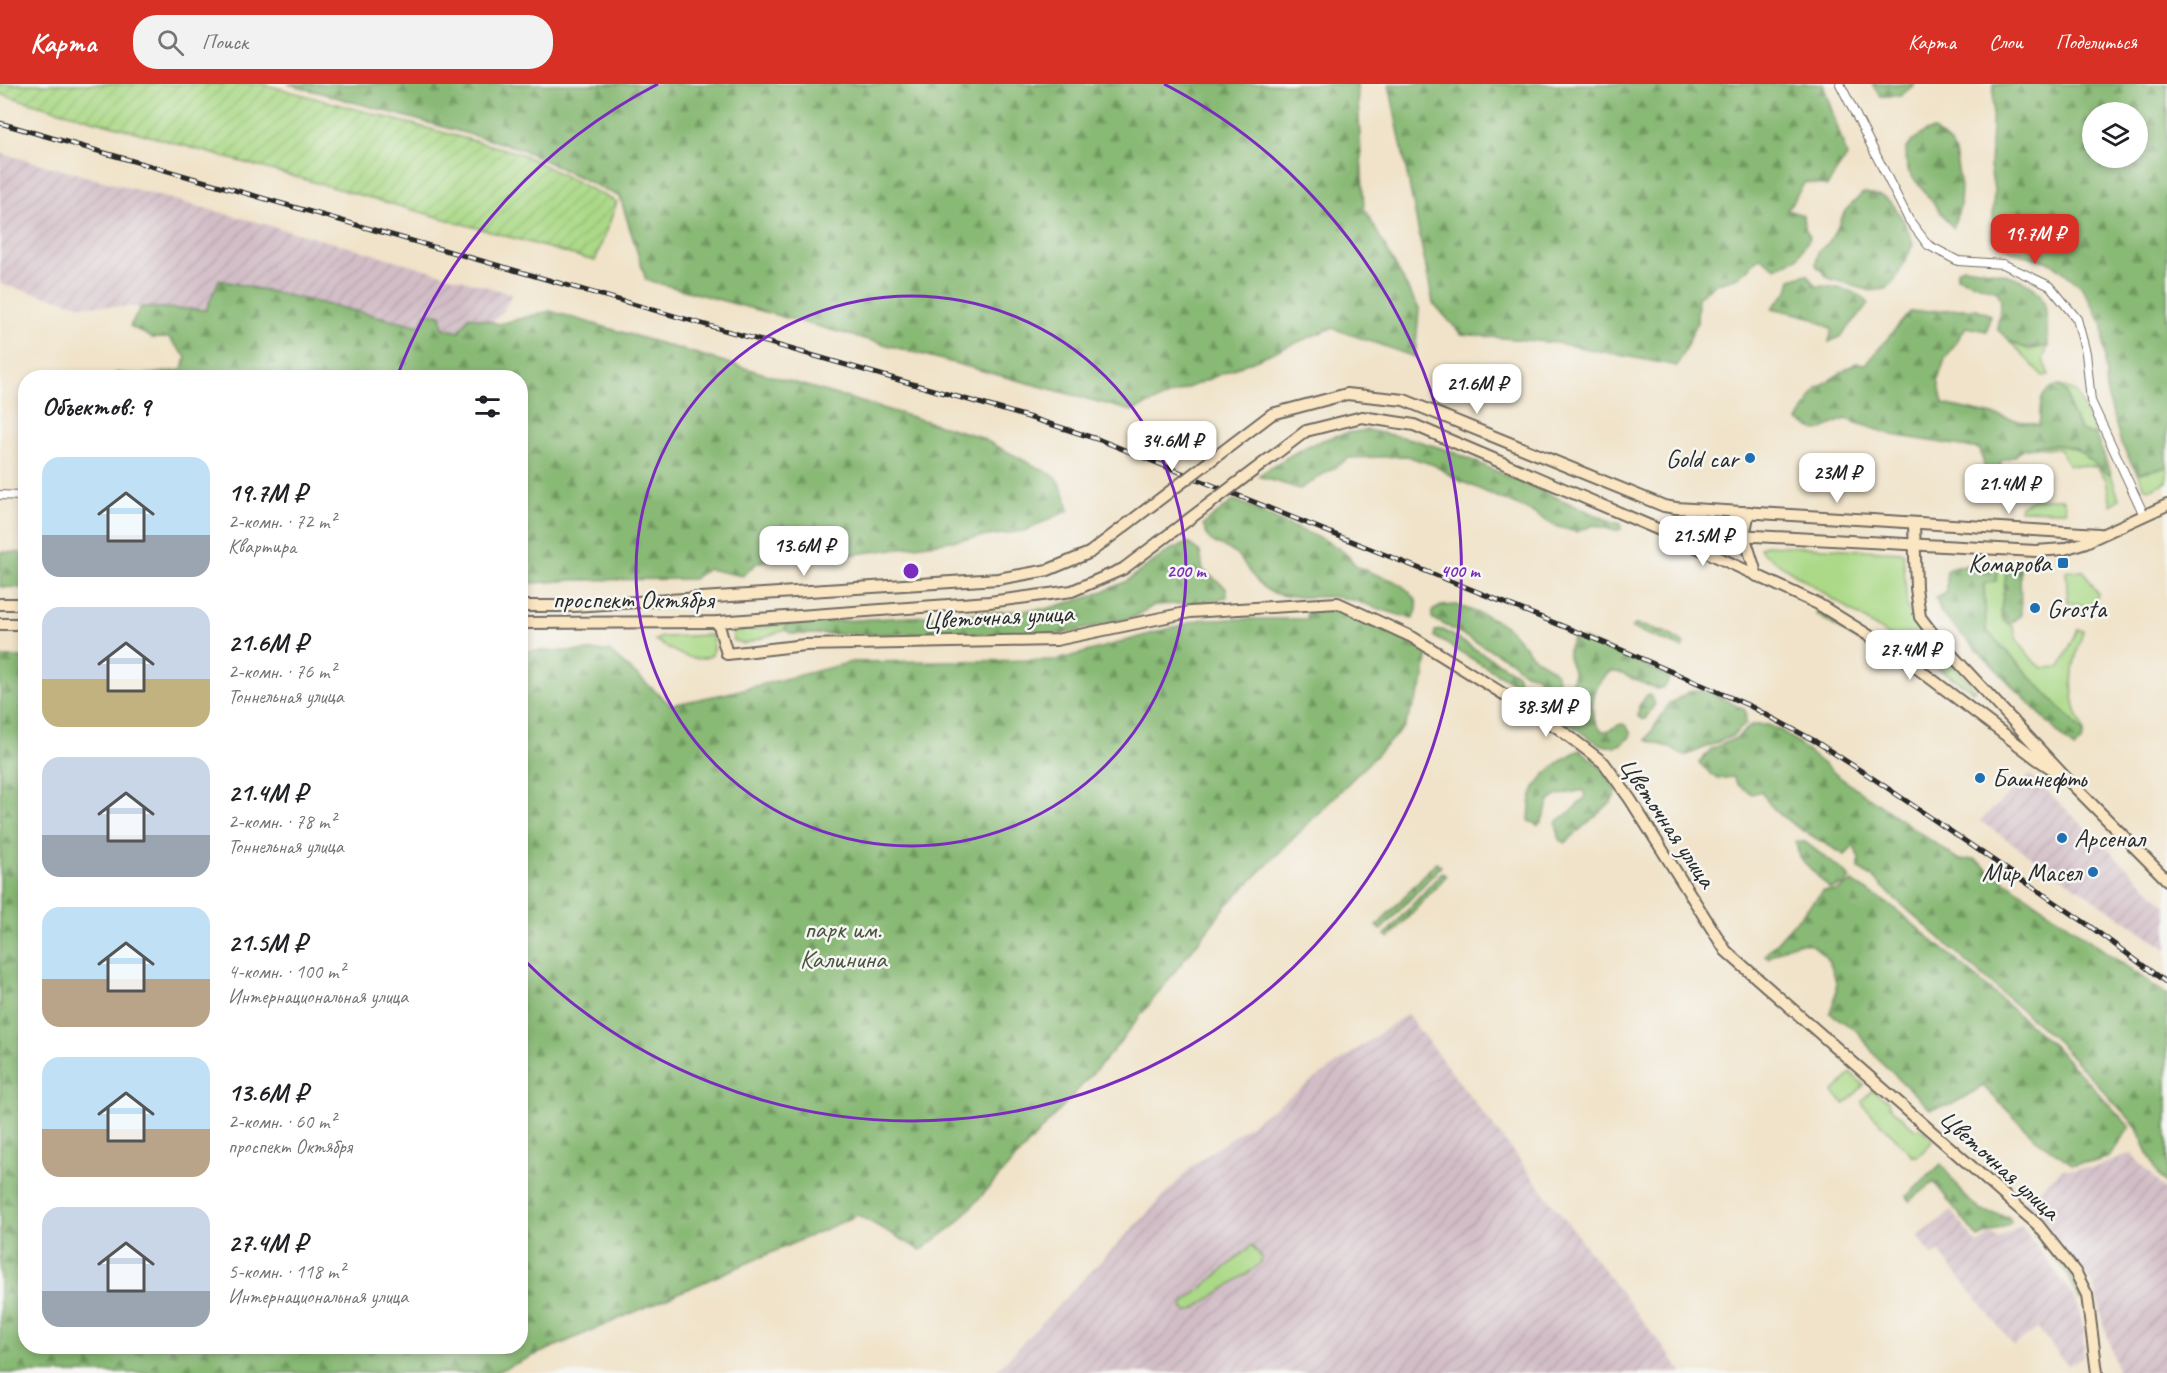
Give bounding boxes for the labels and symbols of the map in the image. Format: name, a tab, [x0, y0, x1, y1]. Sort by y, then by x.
pin: 19.7M ₽	[1980, 214, 2090, 265]
pin: 21.6M ₽	[1422, 364, 1532, 415]
pin: 34.6M ₽	[1117, 421, 1227, 472]
place label: Gold car	[1666, 442, 1741, 475]
marker: Gold car	[1743, 451, 1757, 465]
pin: 23M ₽	[1795, 453, 1879, 504]
pin: 21.4M ₽	[1954, 464, 2064, 515]
pin: 21.5M ₽	[1648, 516, 1758, 567]
pin: 13.6M ₽	[749, 526, 859, 577]
place label: Комарова	[1968, 547, 2053, 580]
marker: Комарова	[2056, 556, 2070, 570]
text: 200 m	[1167, 560, 1207, 582]
text: 400 m	[1441, 560, 1481, 582]
centre of rings	[901, 561, 921, 581]
street label: проспект Октября	[552, 583, 715, 616]
place label: Grosta	[2047, 592, 2108, 625]
street label: Цветочная улица	[922, 596, 1076, 637]
marker: Grosta	[2028, 601, 2042, 615]
pin: 27.4M ₽	[1855, 630, 1965, 681]
pin: 38.3M ₽	[1491, 687, 1601, 738]
street label: Цветочная улица	[1612, 750, 1724, 896]
place label: Башнефть	[1992, 762, 2088, 795]
marker: Башнефть	[1973, 771, 1987, 785]
place label: Арсенал	[2074, 822, 2147, 855]
marker: Арсенал	[2055, 831, 2069, 845]
place label: Мир Масел	[1982, 856, 2084, 889]
marker: Мир Масел	[2086, 865, 2100, 879]
park label: парк им. Калинина	[800, 913, 888, 976]
street label: Цветочная улица	[1932, 1102, 2068, 1228]

